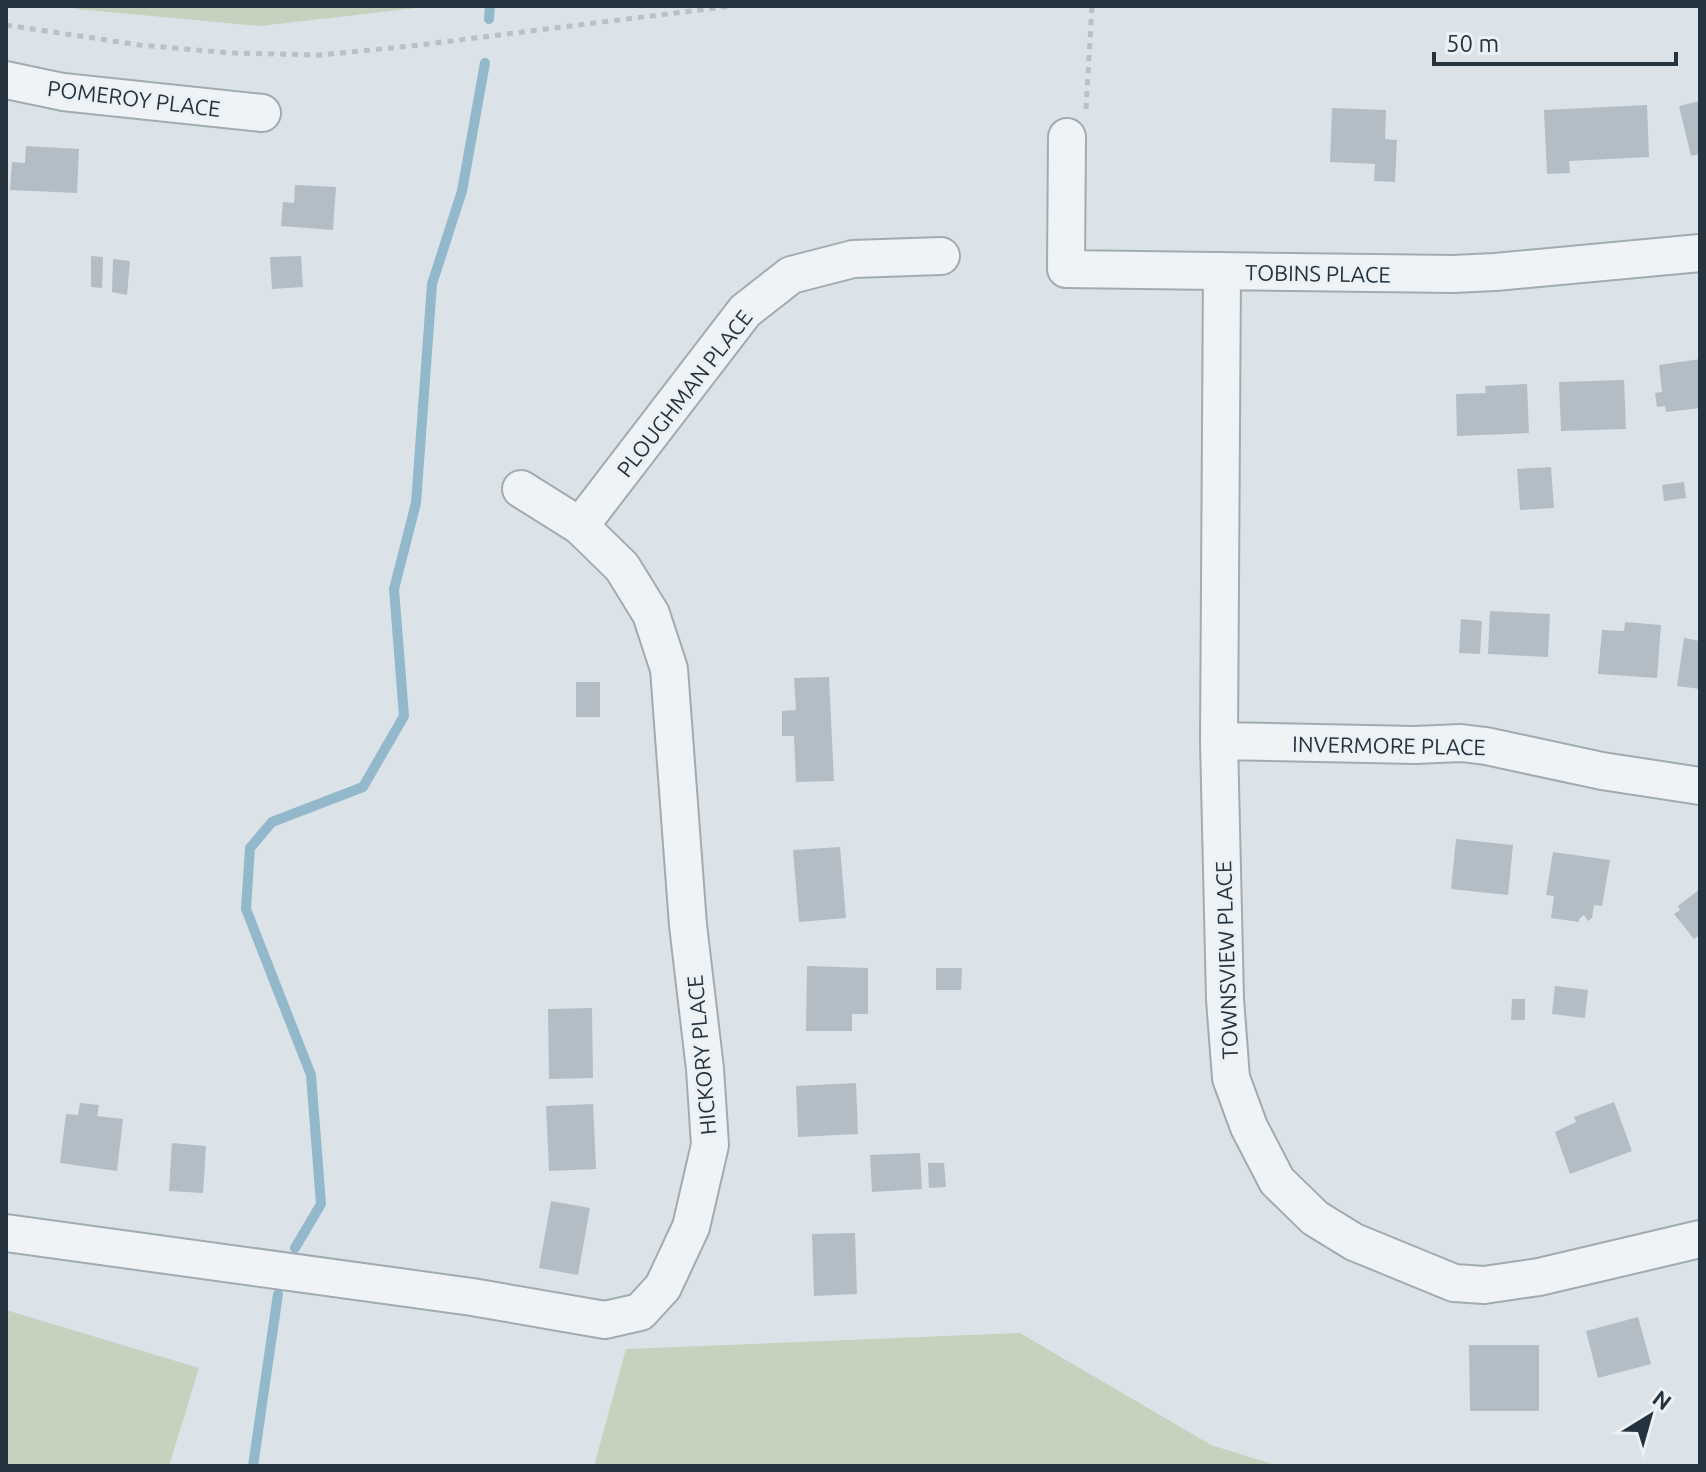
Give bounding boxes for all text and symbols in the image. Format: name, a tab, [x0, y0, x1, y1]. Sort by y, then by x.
scale bar	[1434, 16, 1676, 66]
text: 50 m	[1446, 30, 1499, 57]
street label: POMEROY PLACE	[46, 75, 222, 121]
street label: TOBINS PLACE	[1245, 259, 1391, 287]
street label: PLOUGHMAN PLACE	[611, 305, 757, 481]
street label: INVERMORE PLACE	[1292, 731, 1486, 759]
street label: TOWNSVIEW PLACE	[1210, 860, 1242, 1060]
street label: HICKORY PLACE	[682, 974, 720, 1136]
north arrow	[1610, 1376, 1690, 1456]
text: N	[1648, 1385, 1676, 1415]

